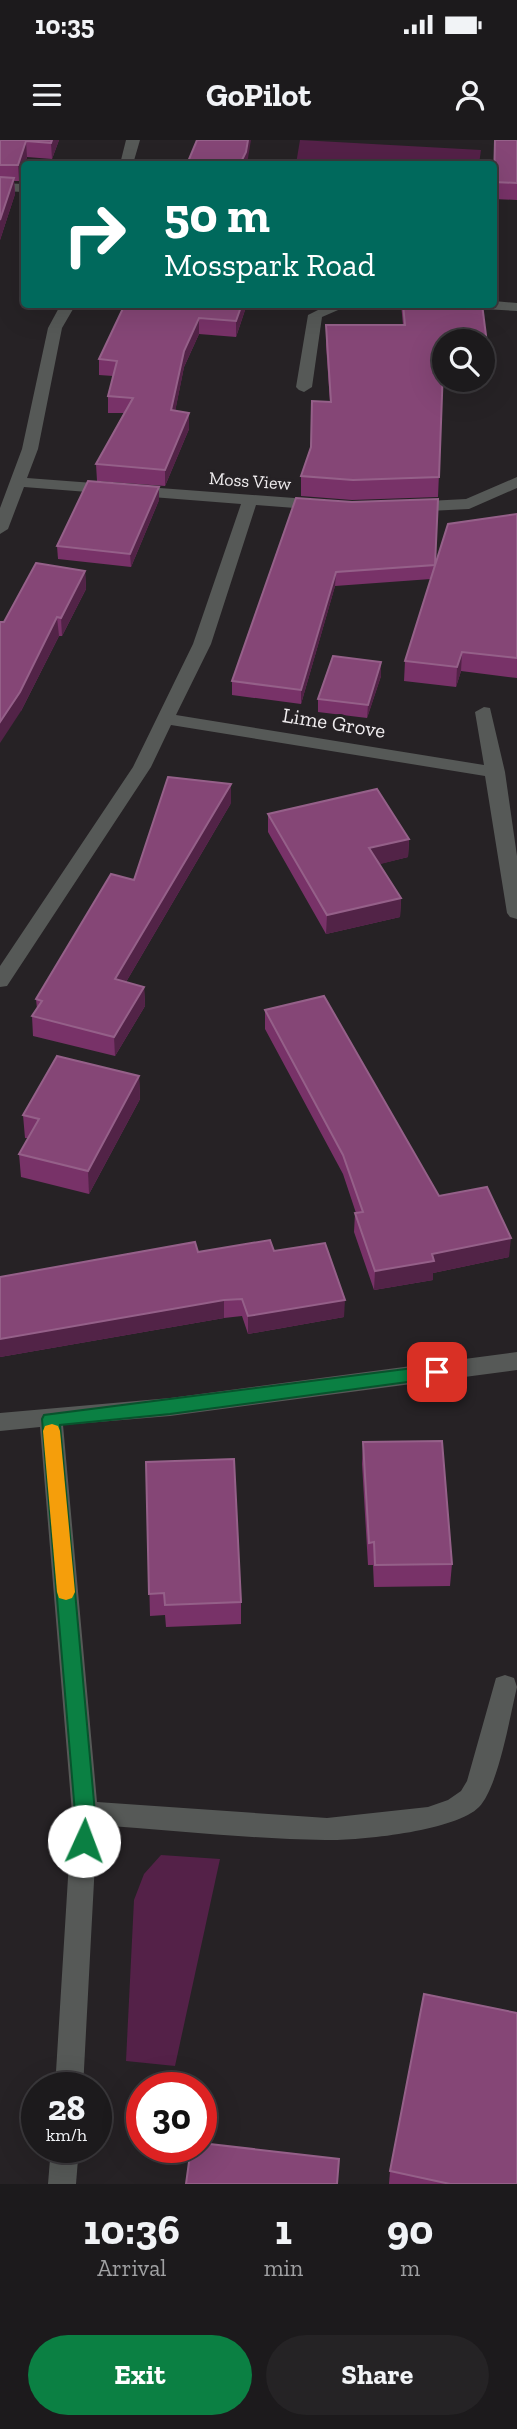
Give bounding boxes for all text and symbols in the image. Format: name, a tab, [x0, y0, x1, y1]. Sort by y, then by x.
text: 10:35	[35, 9, 94, 41]
icon: menu	[28, 76, 66, 114]
text: GoPilot	[206, 76, 311, 114]
icon: person	[451, 76, 489, 114]
text: 50 m	[164, 186, 270, 245]
icon: right	[49, 189, 140, 280]
text: Mosspark Road	[164, 246, 375, 284]
map controls	[432, 329, 495, 392]
button: search	[432, 329, 495, 392]
street label: Moss View	[208, 467, 292, 495]
street label: Lime Grove	[281, 702, 388, 743]
pin	[407, 1342, 467, 1402]
icon: arrive	[418, 1353, 456, 1391]
position arrow	[47, 1804, 121, 1878]
speed limit sign: 30	[126, 2072, 217, 2163]
text: 28	[48, 2087, 85, 2129]
text: km/h	[46, 2124, 87, 2146]
text: 10:36	[84, 2204, 180, 2255]
text: 1	[275, 2204, 292, 2255]
text: 90	[387, 2204, 433, 2255]
text: Arrival	[97, 2254, 166, 2282]
text: min	[264, 2254, 303, 2282]
text: m	[400, 2254, 420, 2282]
button: Exit	[28, 2335, 252, 2415]
button: Share	[266, 2335, 489, 2415]

